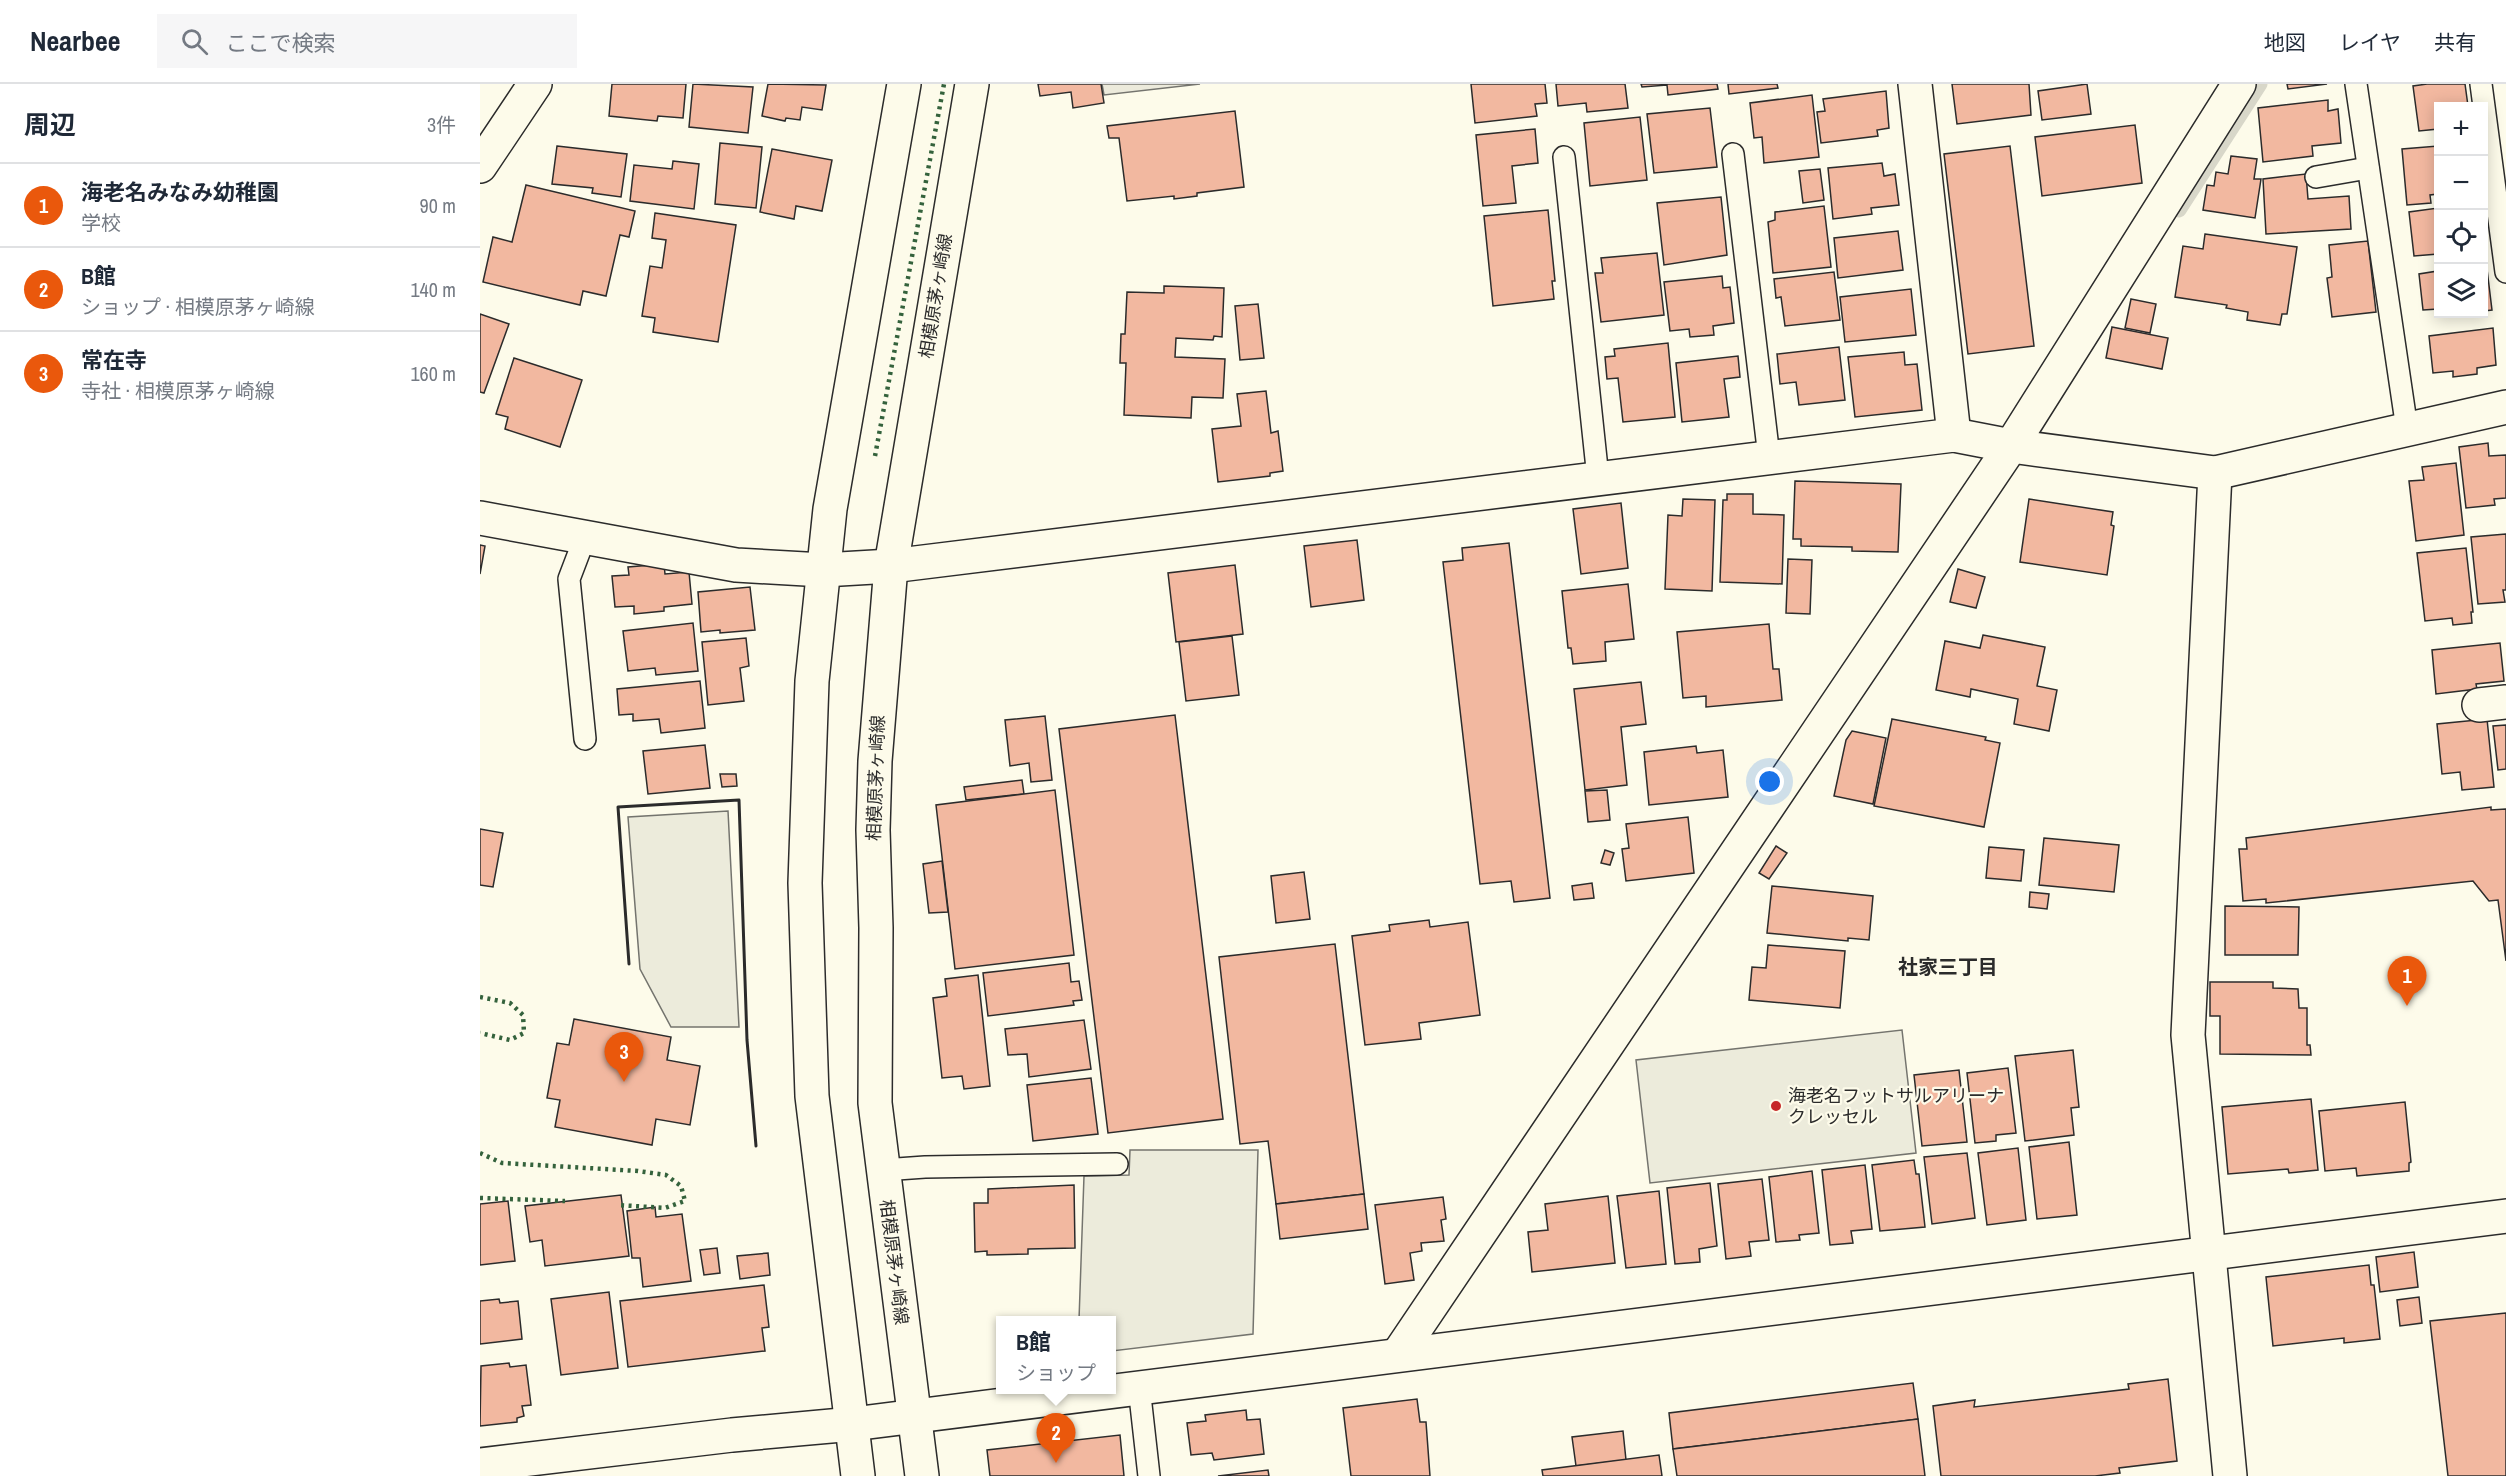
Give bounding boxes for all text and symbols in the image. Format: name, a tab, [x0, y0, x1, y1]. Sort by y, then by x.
search box	[157, 14, 577, 68]
text: Nearbee	[30, 22, 121, 60]
icon: search	[178, 25, 211, 58]
text: ここで検索	[226, 28, 336, 58]
text: 地図	[2264, 28, 2306, 57]
text: レイヤ	[2339, 28, 2401, 57]
text: 共有	[2434, 28, 2476, 57]
map controls	[2434, 102, 2488, 318]
button: +	[2434, 102, 2488, 156]
text: 周辺	[24, 107, 76, 142]
text: 3件	[427, 111, 456, 138]
button: −	[2434, 156, 2488, 210]
text: 海老名みなみ幼稚園	[81, 177, 279, 207]
text: 1	[39, 192, 48, 219]
text: 90 m	[420, 192, 456, 219]
text: 学校	[81, 209, 121, 236]
button: locate	[2434, 210, 2488, 264]
street label: 相模原茅ヶ崎線	[913, 232, 958, 360]
text: B館	[81, 261, 116, 291]
button: layers	[2434, 264, 2488, 318]
text: 2	[39, 276, 48, 303]
text: 140 m	[410, 276, 456, 303]
text: ショップ · 相模原茅ヶ崎線	[81, 293, 315, 320]
text: 常在寺	[81, 345, 147, 375]
text: 3	[39, 360, 48, 387]
text: 160 m	[410, 360, 456, 387]
text: 寺社 · 相模原茅ヶ崎線	[81, 377, 275, 404]
street label: 相模原茅ヶ崎線	[861, 715, 890, 841]
your location	[1755, 767, 1784, 796]
district label: 社家三丁目	[1898, 953, 1998, 980]
pin: 1	[2388, 956, 2426, 1006]
pin: 3	[604, 1032, 644, 1082]
place label: 海老名フットサルアリーナ クレッセル	[1788, 1083, 2004, 1129]
marker: 海老名フットサルアリーナ クレッセル	[1769, 1099, 1783, 1113]
street label: 相模原茅ヶ崎線	[874, 1198, 915, 1326]
popup	[996, 1316, 1116, 1394]
text: B館	[1016, 1327, 1051, 1357]
text: ショップ	[1016, 1359, 1096, 1386]
pin: 2	[1036, 1414, 1076, 1463]

